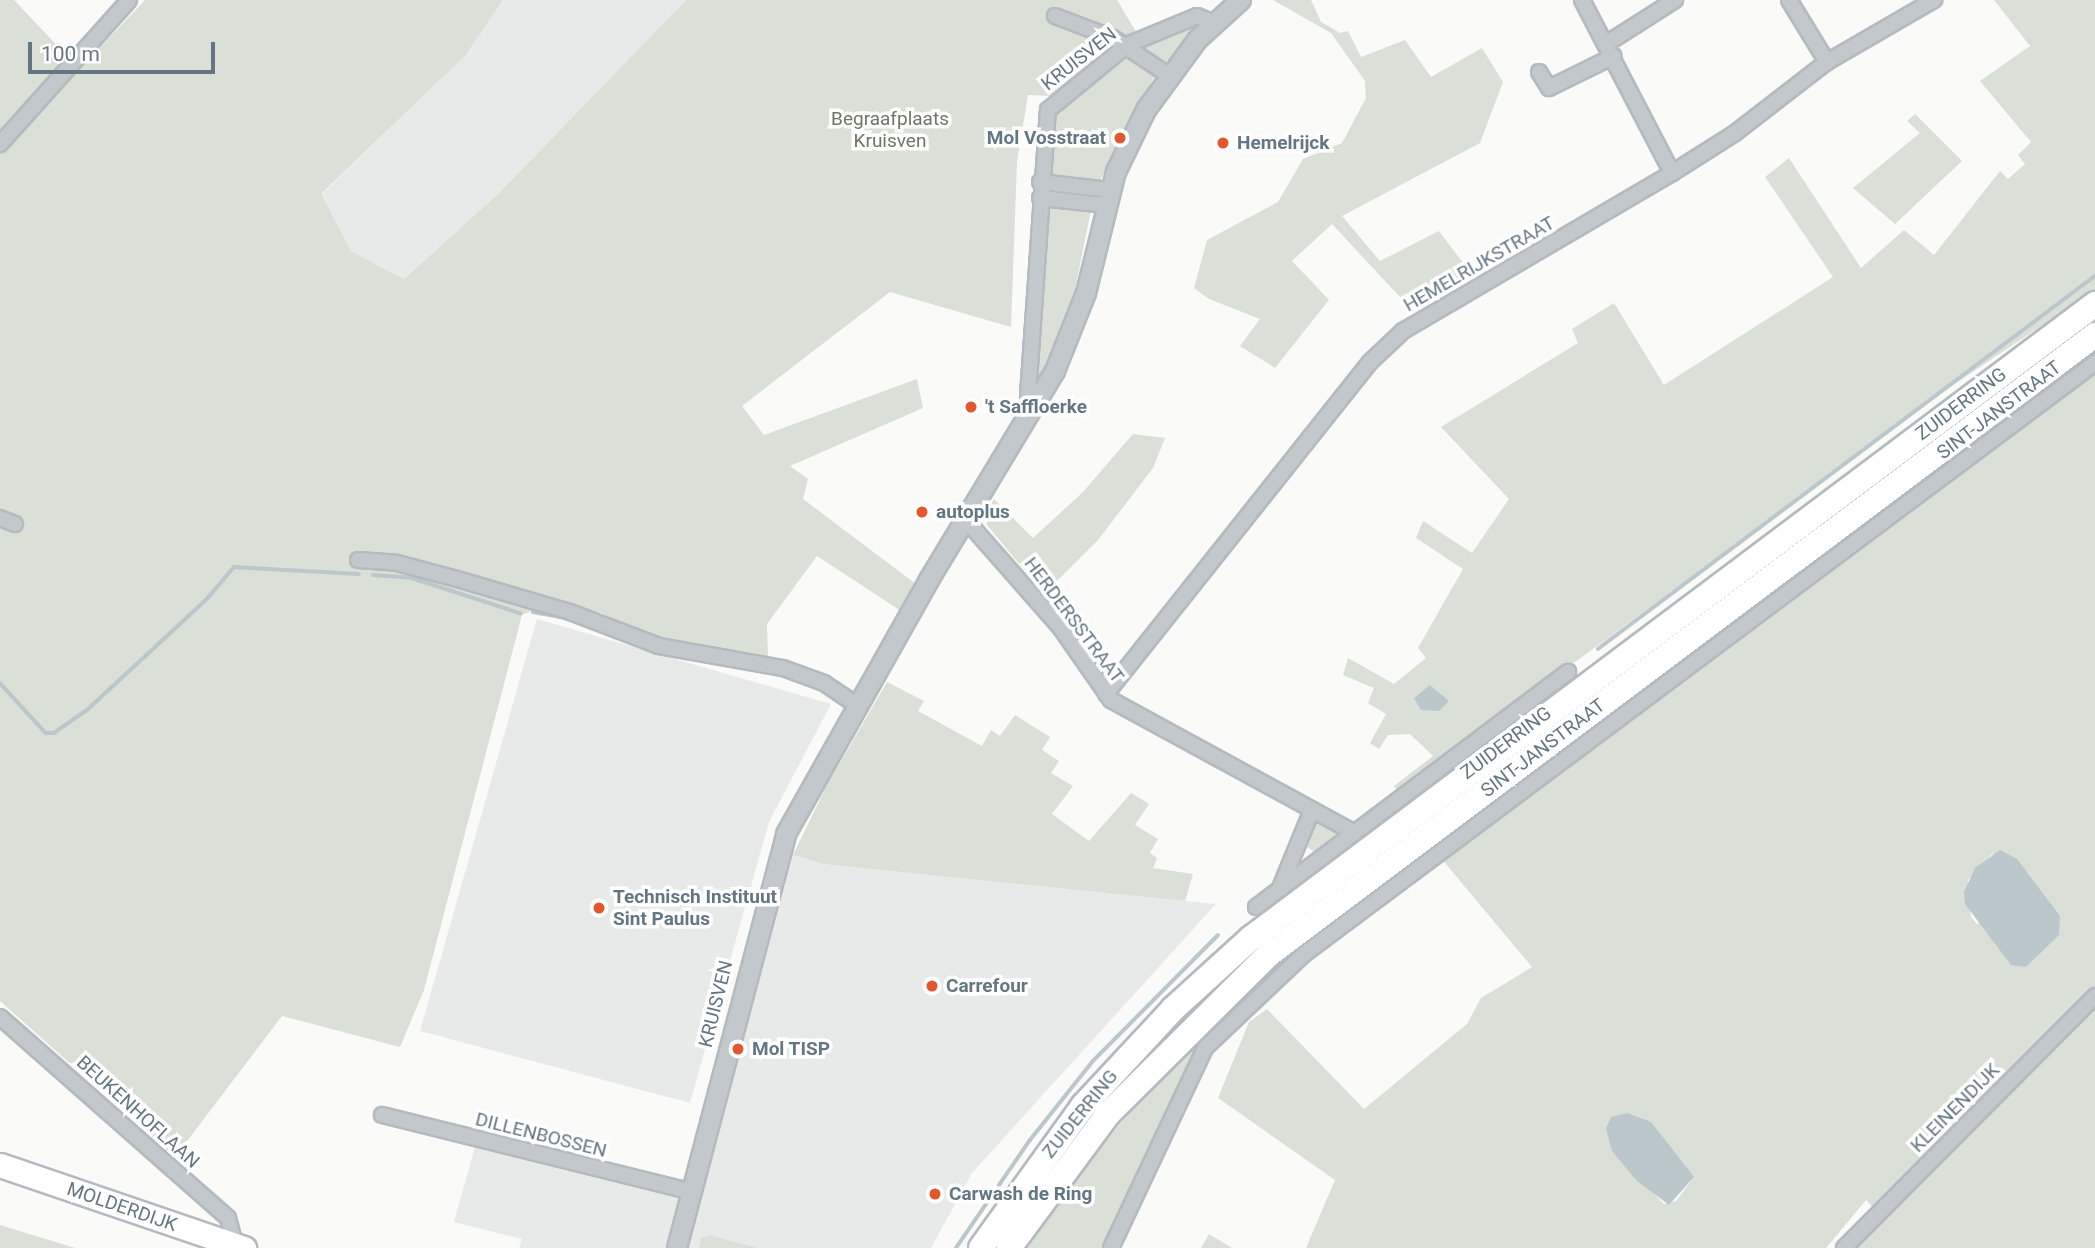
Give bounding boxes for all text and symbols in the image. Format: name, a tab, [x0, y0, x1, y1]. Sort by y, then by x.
street label: KRUISVEN	[1037, 23, 1121, 95]
scale bar	[32, 28, 219, 72]
text: 100 m	[41, 42, 100, 66]
park label: Begraafplaats Kruisven	[831, 108, 949, 152]
place label: Mol Vosstraat	[987, 127, 1106, 149]
marker: Mol Vosstraat	[1112, 130, 1128, 146]
place label: Hemelrijck	[1237, 132, 1329, 154]
marker: Hemelrijck	[1215, 135, 1231, 151]
street label: HEMELRIJKSTRAAT	[1399, 212, 1559, 316]
street label: SINT-JANSTRAAT	[1932, 356, 2066, 464]
street label: ZUIDERRING	[1911, 363, 2011, 445]
place label: 't Saffloerke	[985, 396, 1087, 418]
marker: 't Saffloerke	[963, 399, 979, 415]
place label: autoplus	[936, 501, 1010, 523]
marker: autoplus	[914, 504, 930, 520]
street label: HERDERSSTRAAT	[1019, 553, 1129, 687]
street label: SINT-JANSTRAAT	[1476, 694, 1610, 802]
street label: ZUIDERRING	[1456, 702, 1556, 784]
place label: Technisch Instituut Sint Paulus	[613, 886, 777, 930]
marker: Technisch Instituut Sint Paulus	[591, 900, 607, 916]
street label: KRUISVEN	[694, 958, 738, 1050]
place label: Carrefour	[946, 975, 1028, 997]
marker: Carrefour	[924, 978, 940, 994]
place label: Mol TISP	[752, 1038, 830, 1060]
marker: Mol TISP	[730, 1041, 746, 1057]
street label: BEUKENHOFLAAN	[72, 1051, 204, 1173]
street label: KLEINENDIJK	[1906, 1059, 2004, 1157]
street label: ZUIDERRING	[1037, 1065, 1123, 1163]
street label: DILLENBOSSEN	[473, 1108, 609, 1162]
street label: MOLDERDIJK	[64, 1178, 180, 1236]
place label: Carwash de Ring	[949, 1183, 1092, 1205]
marker: Carwash de Ring	[927, 1186, 943, 1202]

